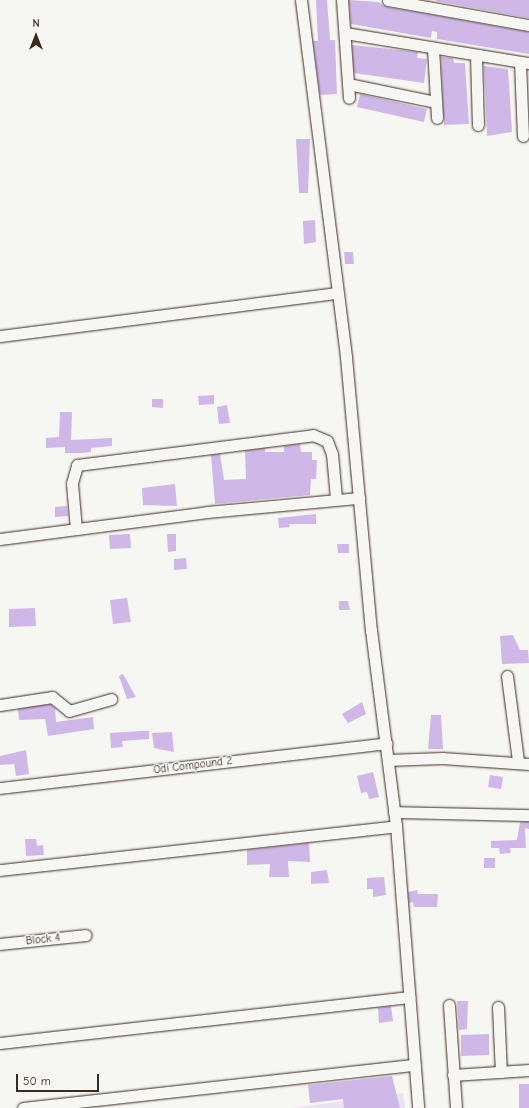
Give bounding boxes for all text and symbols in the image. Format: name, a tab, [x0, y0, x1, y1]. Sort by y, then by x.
north arrow	[16, 16, 56, 56]
text: N	[32, 17, 40, 30]
street label: Odi Compound 2	[153, 755, 233, 777]
street label: Block 4	[25, 932, 61, 948]
scale bar	[18, 1066, 101, 1092]
text: 50 m	[23, 1074, 51, 1088]

